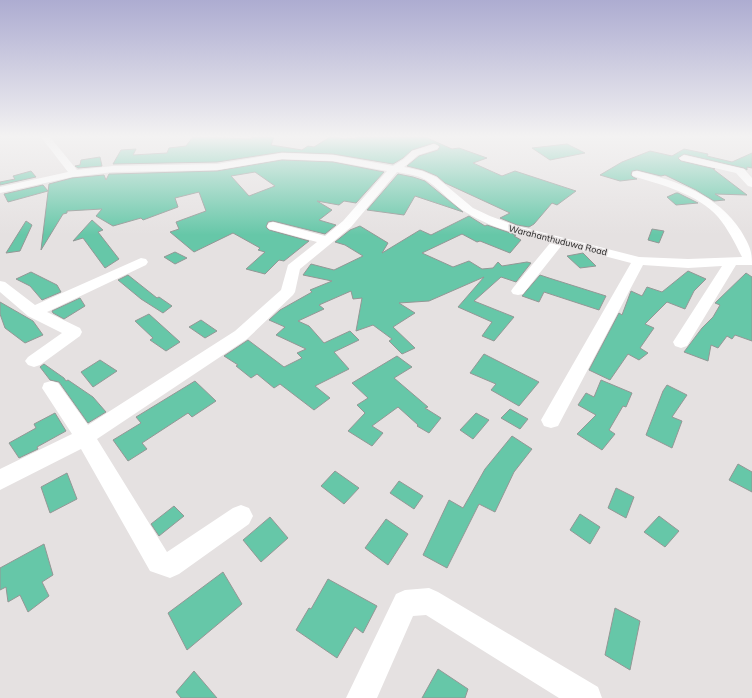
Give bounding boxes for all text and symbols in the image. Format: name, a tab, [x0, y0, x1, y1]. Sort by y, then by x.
street label: Warahanthuduwa Road	[508, 222, 608, 258]

